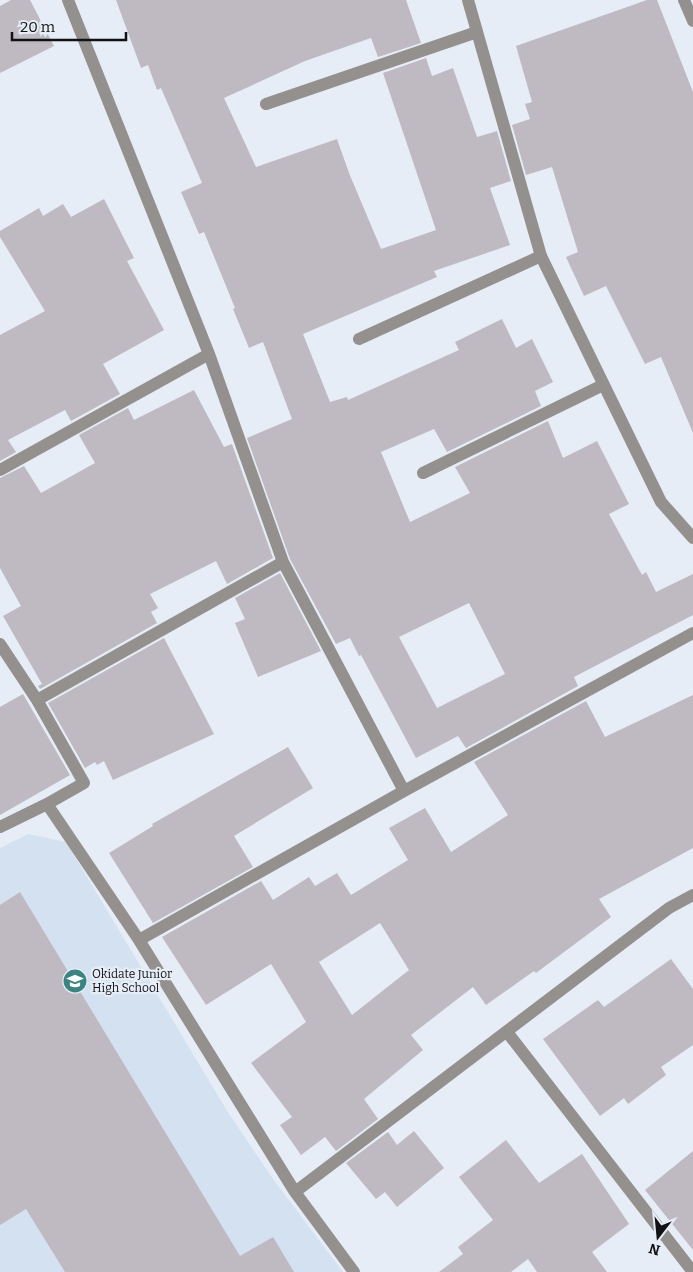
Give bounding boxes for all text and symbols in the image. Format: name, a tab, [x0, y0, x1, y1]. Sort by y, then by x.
scale bar	[12, 10, 126, 42]
text: 20 m	[20, 18, 56, 36]
place label: Okidate Junior High School	[92, 967, 173, 995]
school or university icon: Okidate Junior High School	[62, 968, 88, 994]
north arrow	[633, 1212, 683, 1262]
text: N	[647, 1239, 662, 1259]

